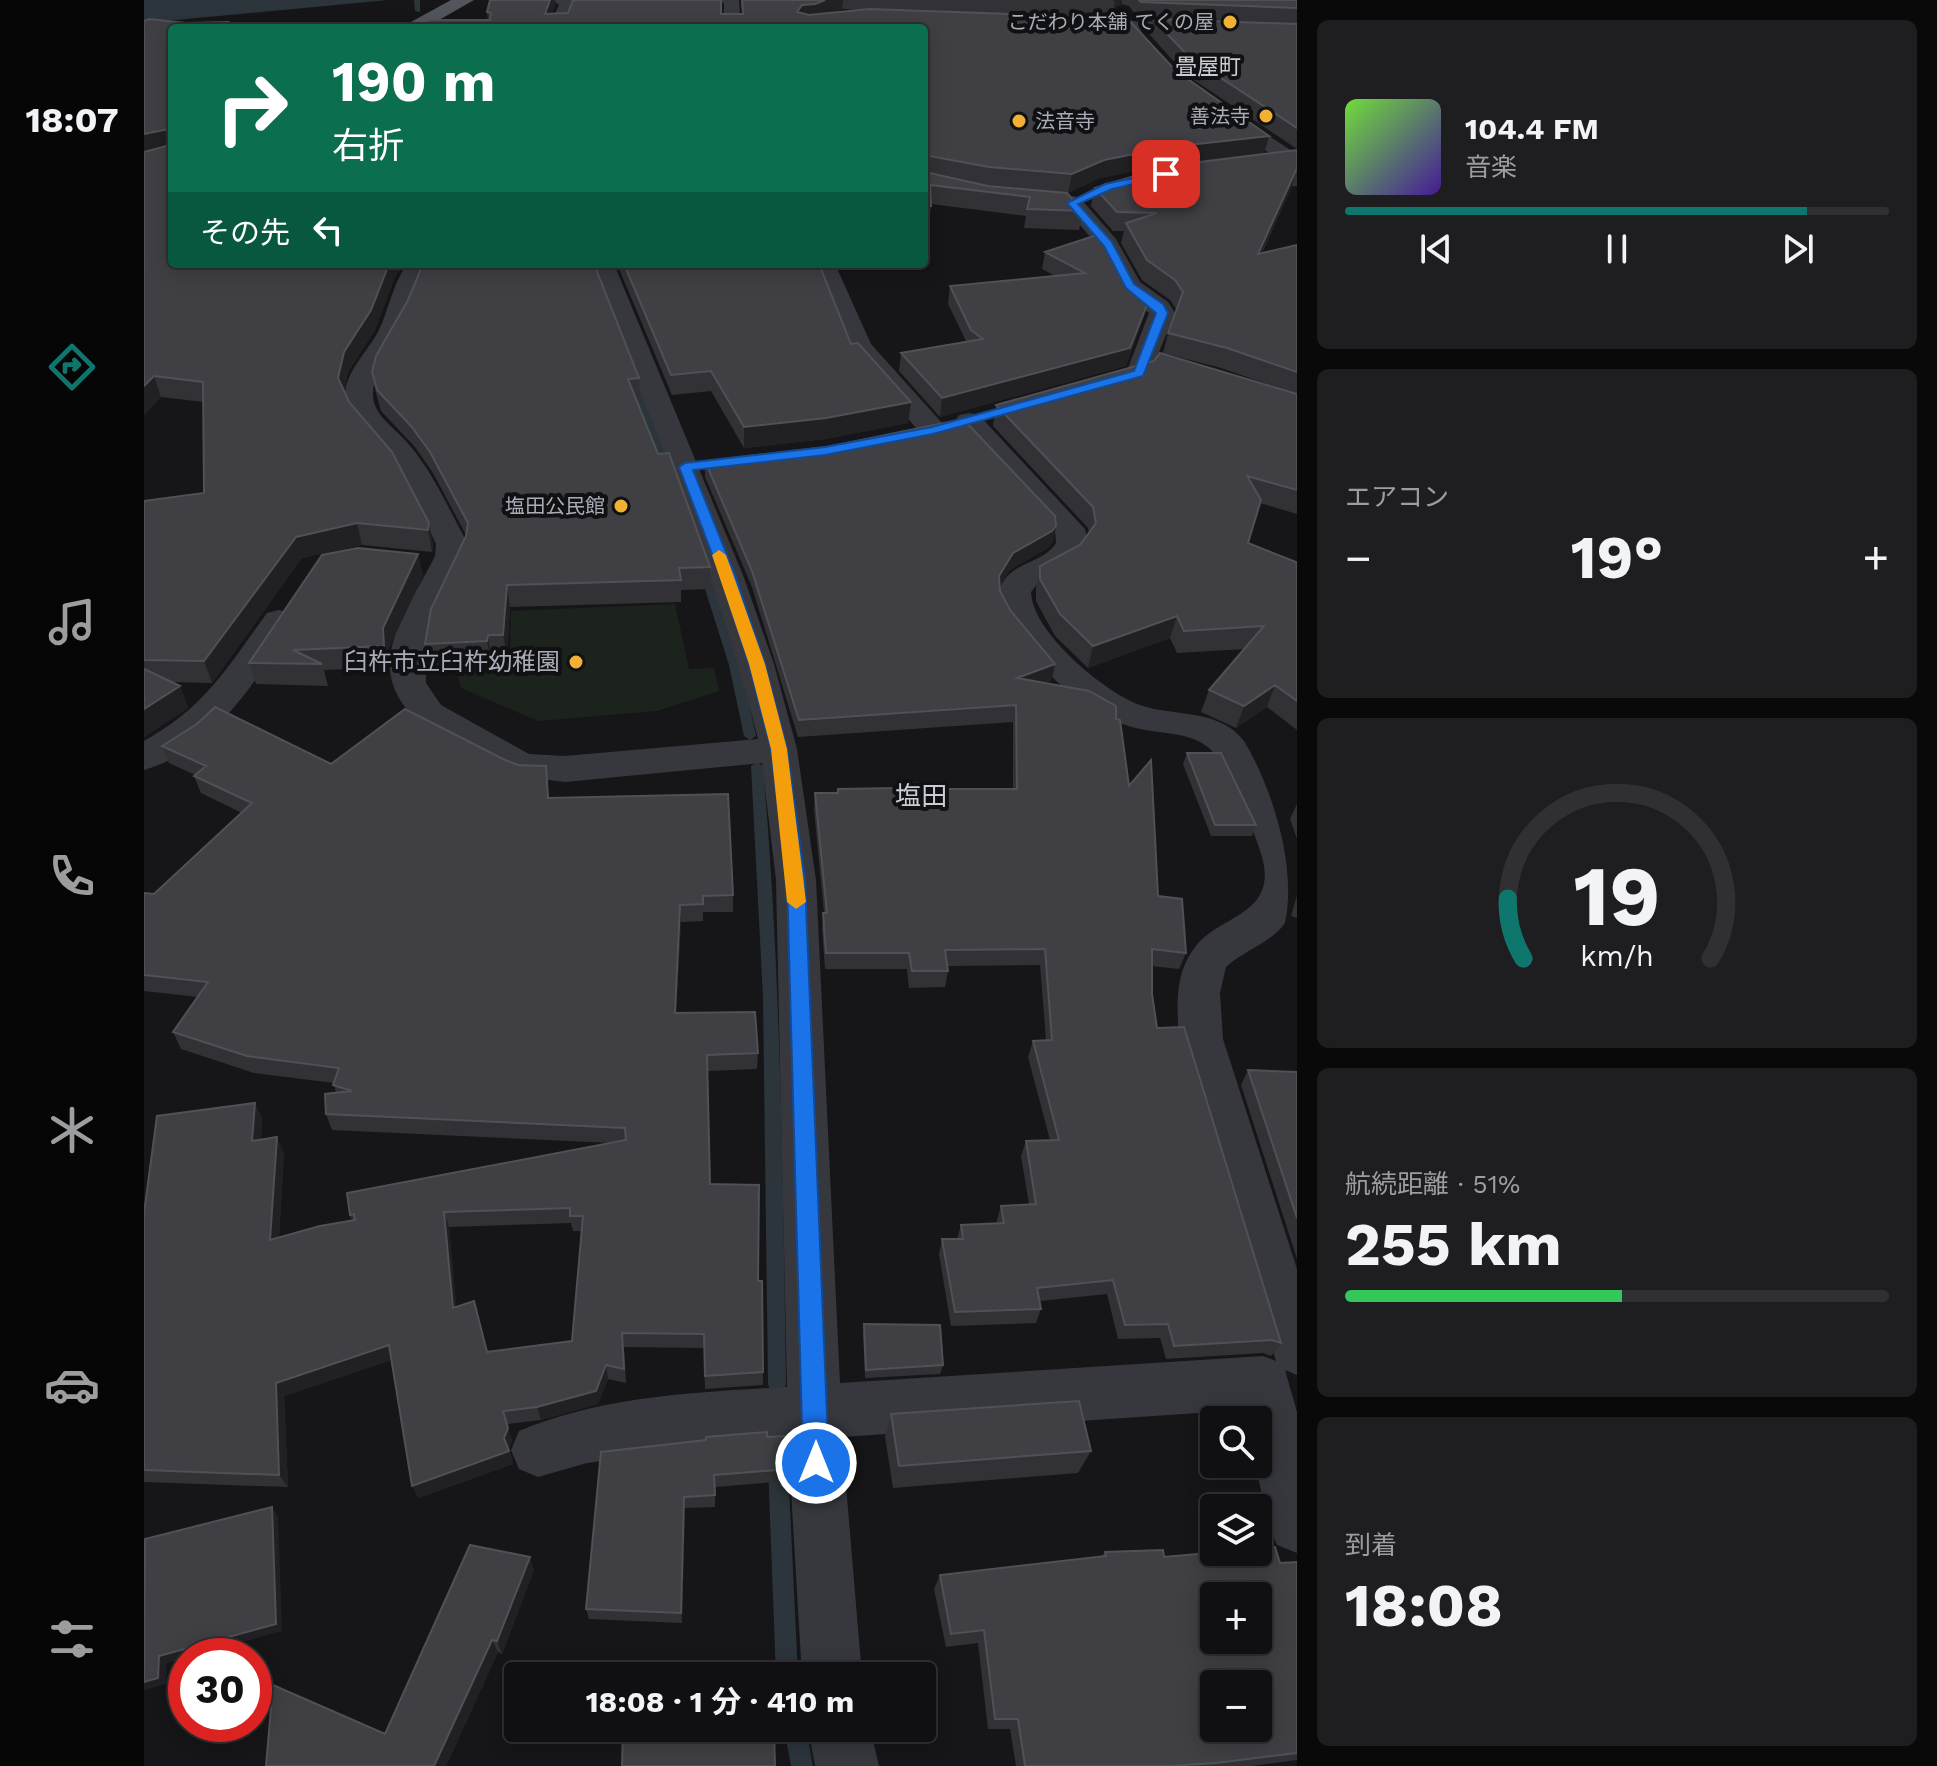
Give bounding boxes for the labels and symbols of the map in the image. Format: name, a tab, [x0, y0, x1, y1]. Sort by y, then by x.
place label: こだわり本舗 てくの屋	[1008, 10, 1214, 34]
marker: こだわり本舗 てくの屋	[1221, 13, 1239, 31]
district label: 畳屋町	[1175, 54, 1241, 79]
place label: 善法寺	[1190, 104, 1250, 128]
marker: 善法寺	[1257, 107, 1275, 125]
place label: 法音寺	[1035, 109, 1095, 133]
marker: 法音寺	[1010, 112, 1028, 130]
pin	[1132, 140, 1200, 208]
place label: 塩田公民館	[505, 494, 605, 518]
marker: 塩田公民館	[612, 497, 630, 515]
place label: 臼杵市立臼杵幼稚園	[344, 648, 560, 676]
marker: 臼杵市立臼杵幼稚園	[567, 653, 585, 671]
district label: 塩田	[895, 781, 947, 811]
position arrow	[774, 1421, 858, 1505]
speed limit sign: 30	[168, 1638, 272, 1742]

